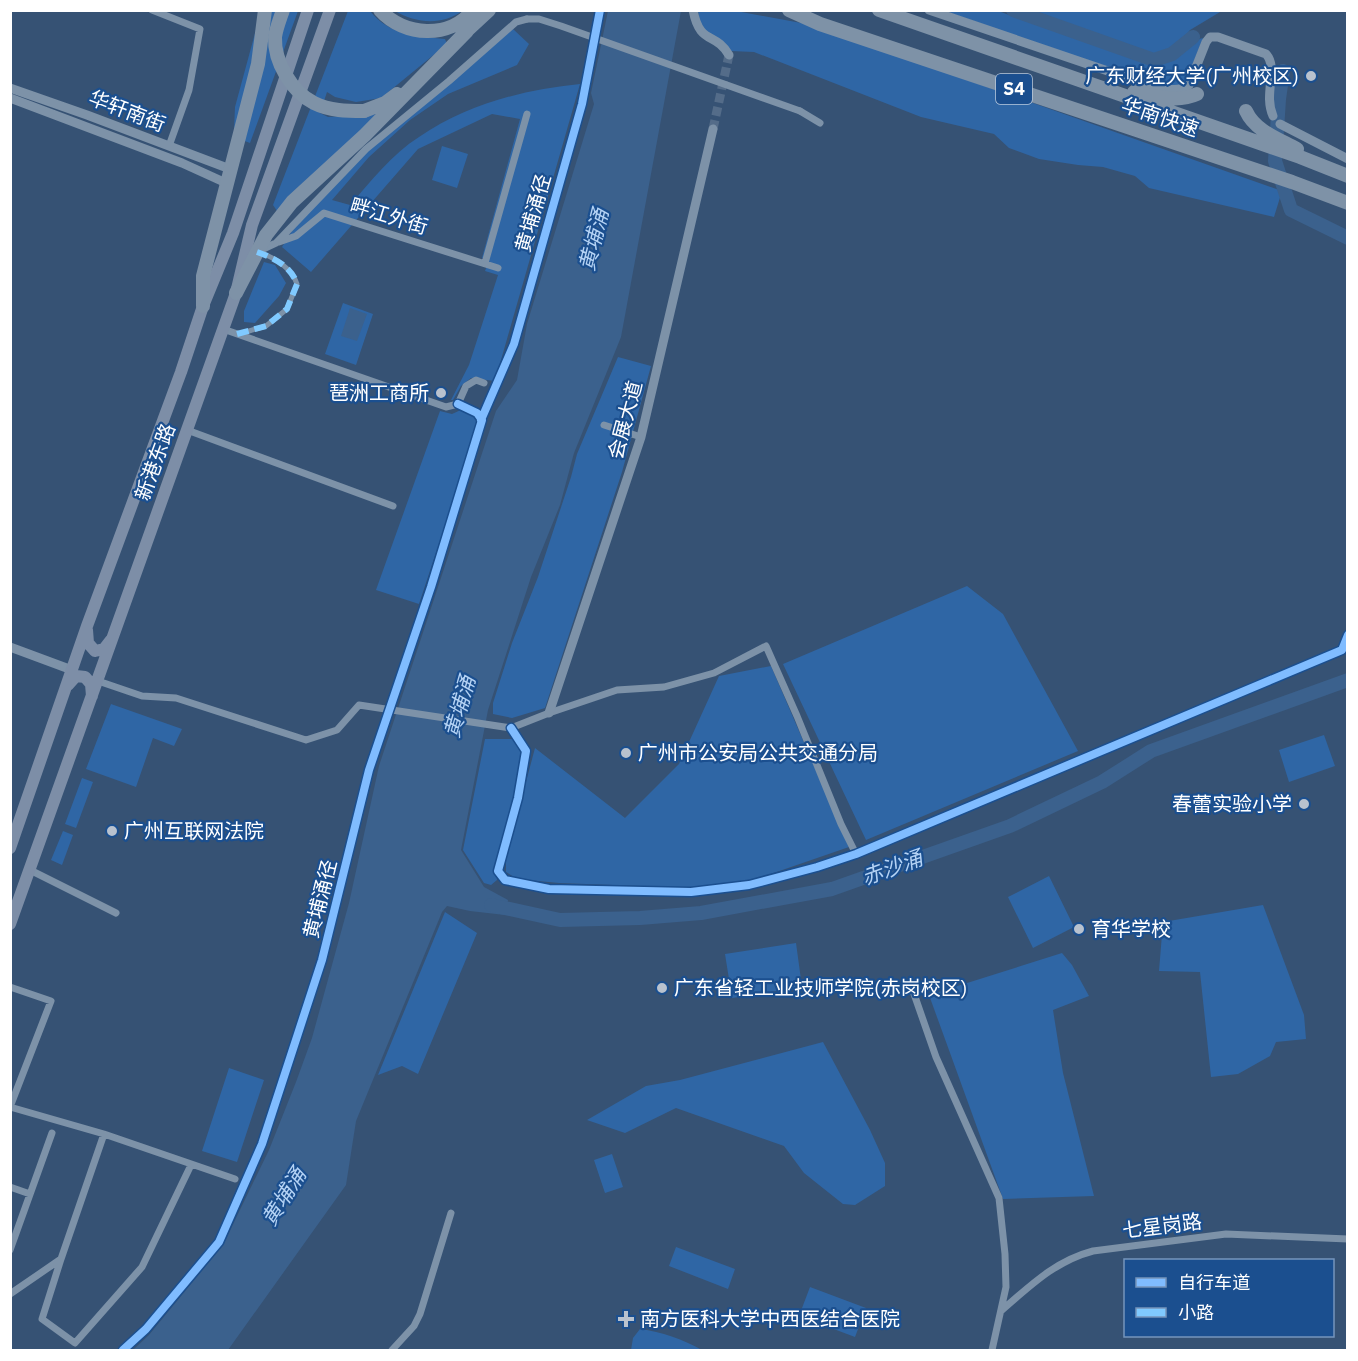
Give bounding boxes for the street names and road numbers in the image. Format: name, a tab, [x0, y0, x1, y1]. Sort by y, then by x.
road number: S4	[996, 74, 1032, 104]
street label: 华轩南街	[85, 84, 169, 137]
street label: 华南快速	[1118, 91, 1202, 142]
street label: 黄埔涌径	[509, 171, 557, 255]
street label: 畔江外街	[347, 191, 431, 240]
street label: 会展大道	[601, 378, 648, 462]
street label: 新港东路	[128, 420, 181, 504]
street label: 黄埔涌径	[297, 857, 342, 941]
street label: 七星岗路	[1121, 1207, 1203, 1244]

